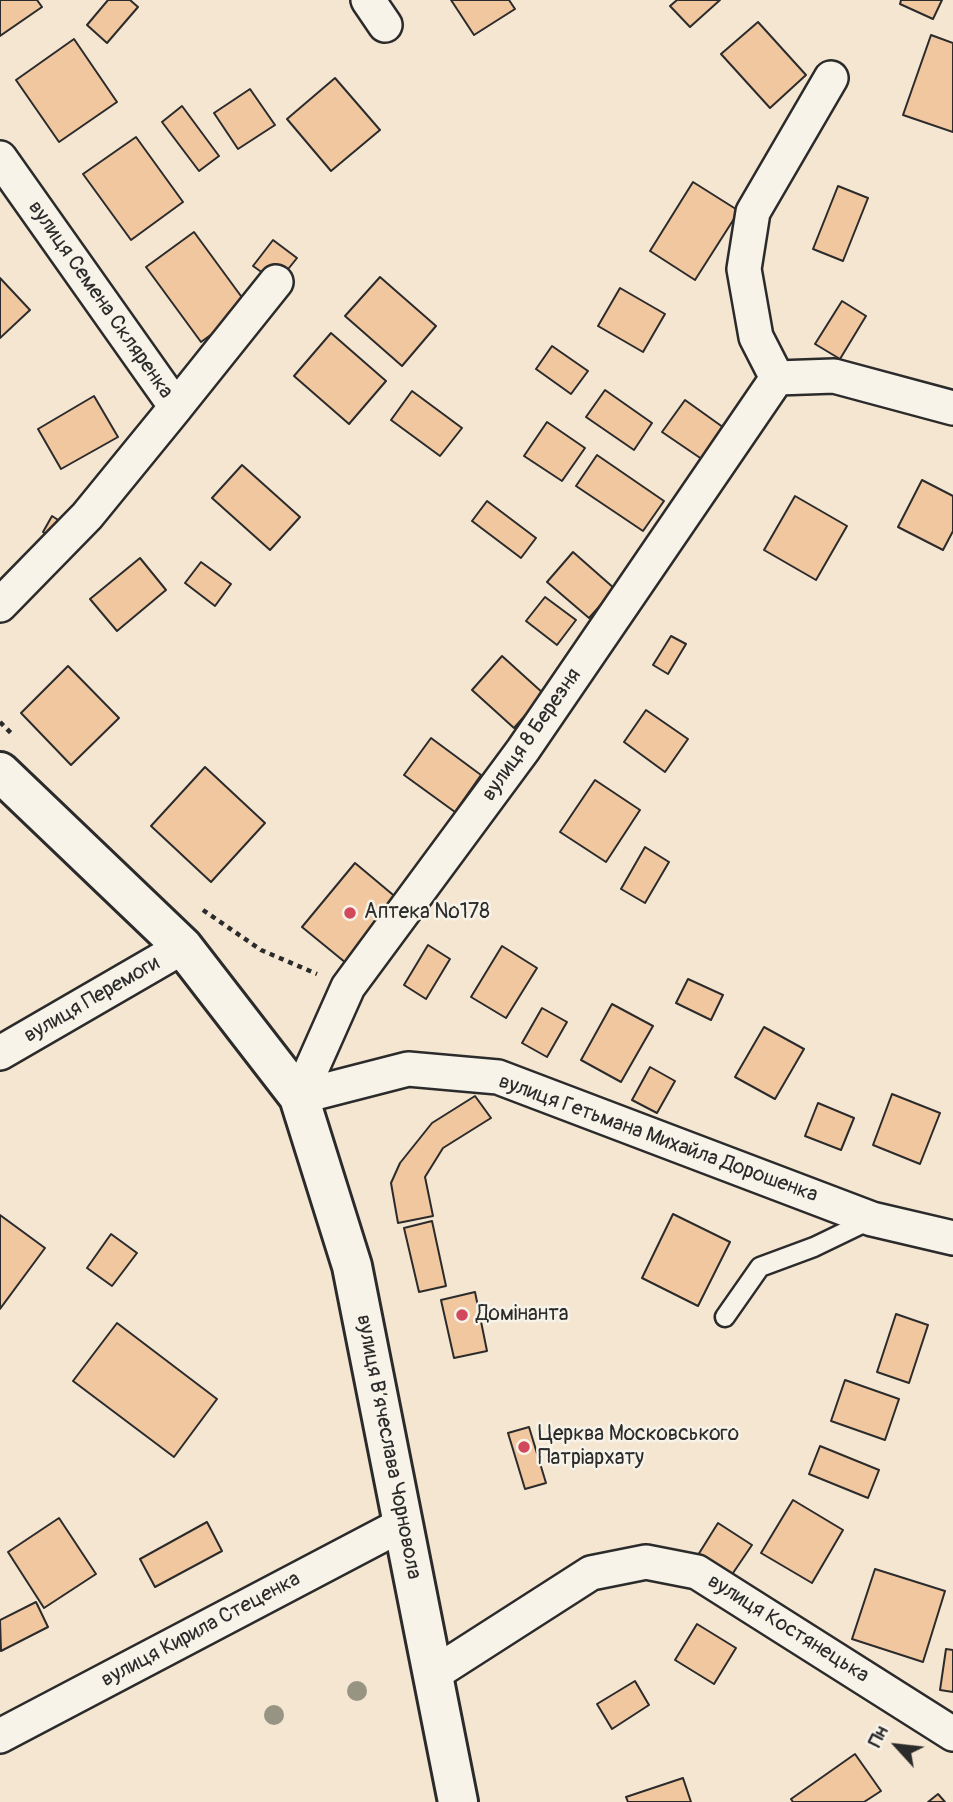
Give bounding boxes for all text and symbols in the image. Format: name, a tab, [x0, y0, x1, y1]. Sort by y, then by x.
street label: вулиця Семена Скляренка	[22, 196, 178, 404]
street label: вулиця 8 Березня	[477, 664, 587, 806]
place label: Аптека №178	[364, 900, 490, 926]
marker: Аптека №178	[342, 905, 358, 921]
street label: вулиця Перемоги	[20, 951, 164, 1049]
street label: вулиця Гетьмана Михайла Дорошенка	[495, 1069, 821, 1209]
place label: Домінанта	[476, 1302, 568, 1328]
marker: Домінанта	[454, 1307, 470, 1323]
street label: вулиця Вʼячеслава Чорновола	[350, 1313, 426, 1581]
place label: Церква Московського Патріархату	[538, 1422, 739, 1472]
marker: Церква Московського Патріархату	[516, 1439, 532, 1455]
street label: вулиця Кирила Стеценка	[97, 1567, 305, 1693]
street label: вулиця Костянецька	[703, 1569, 873, 1689]
north arrow	[862, 1711, 932, 1781]
text: Пн	[863, 1722, 894, 1751]

